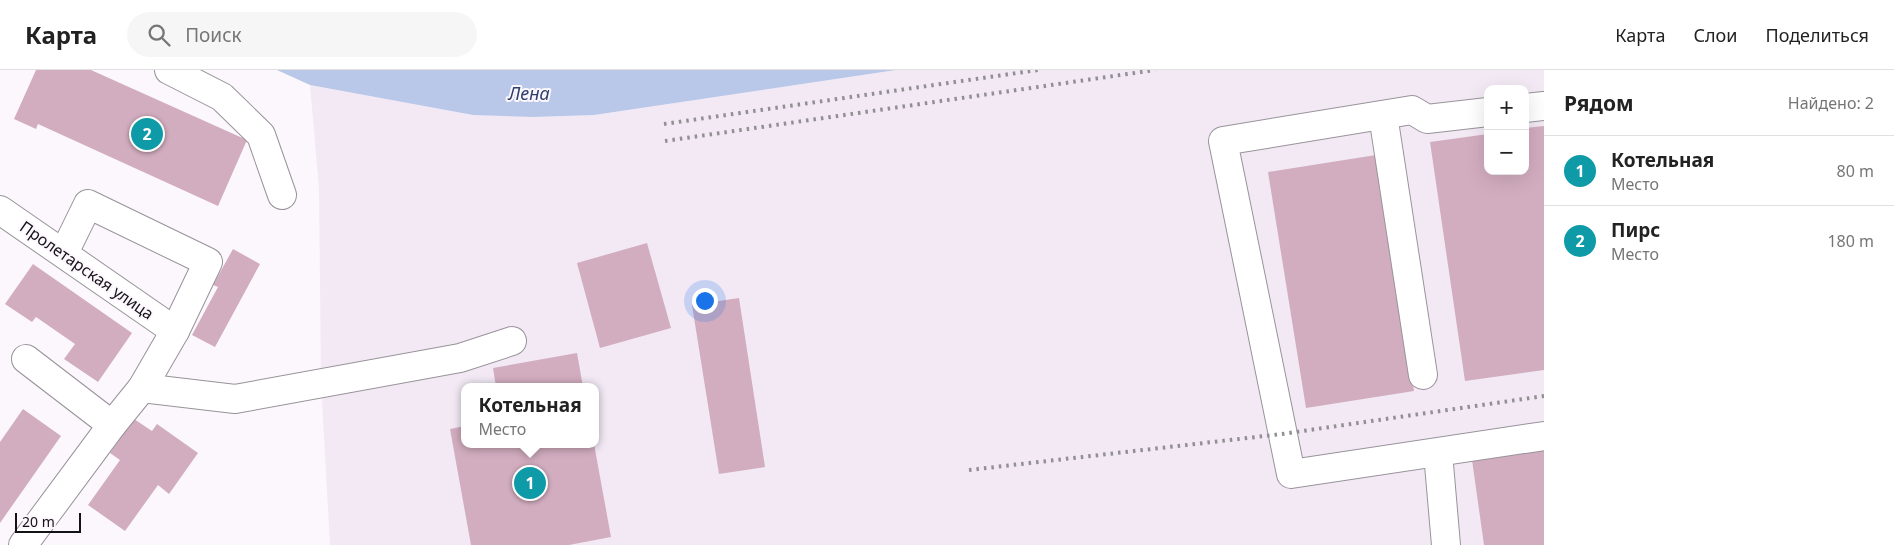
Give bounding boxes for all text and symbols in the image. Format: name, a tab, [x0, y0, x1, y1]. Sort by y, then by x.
search box	[127, 12, 477, 57]
text: Карта	[25, 18, 97, 51]
icon: search	[145, 21, 173, 49]
text: Поиск	[185, 22, 242, 48]
text: Карта	[1615, 23, 1665, 47]
text: Слои	[1693, 23, 1737, 47]
text: Поделиться	[1765, 23, 1869, 47]
water label: Лена	[507, 81, 550, 105]
map controls	[1484, 85, 1529, 175]
button: +	[1484, 85, 1529, 130]
text: Рядом	[1564, 89, 1634, 117]
text: Найдено: 2	[1788, 92, 1874, 114]
pin: 2	[131, 115, 163, 153]
button: −	[1484, 130, 1529, 175]
text: Котельная	[1611, 147, 1714, 173]
text: 1	[1575, 160, 1585, 182]
text: 80 m	[1837, 160, 1874, 182]
text: Место	[1611, 173, 1659, 195]
street label: Пролетарская улица	[16, 215, 158, 325]
text: Пирс	[1611, 217, 1660, 243]
text: 2	[1575, 230, 1585, 252]
text: 180 m	[1827, 230, 1874, 252]
text: Место	[1611, 243, 1659, 265]
your location	[692, 288, 718, 314]
popup	[461, 383, 599, 448]
text: Котельная	[478, 392, 582, 418]
text: Место	[478, 418, 526, 440]
pin: 1	[514, 464, 546, 502]
scale bar	[15, 510, 81, 533]
text: 20 m	[22, 512, 55, 531]

